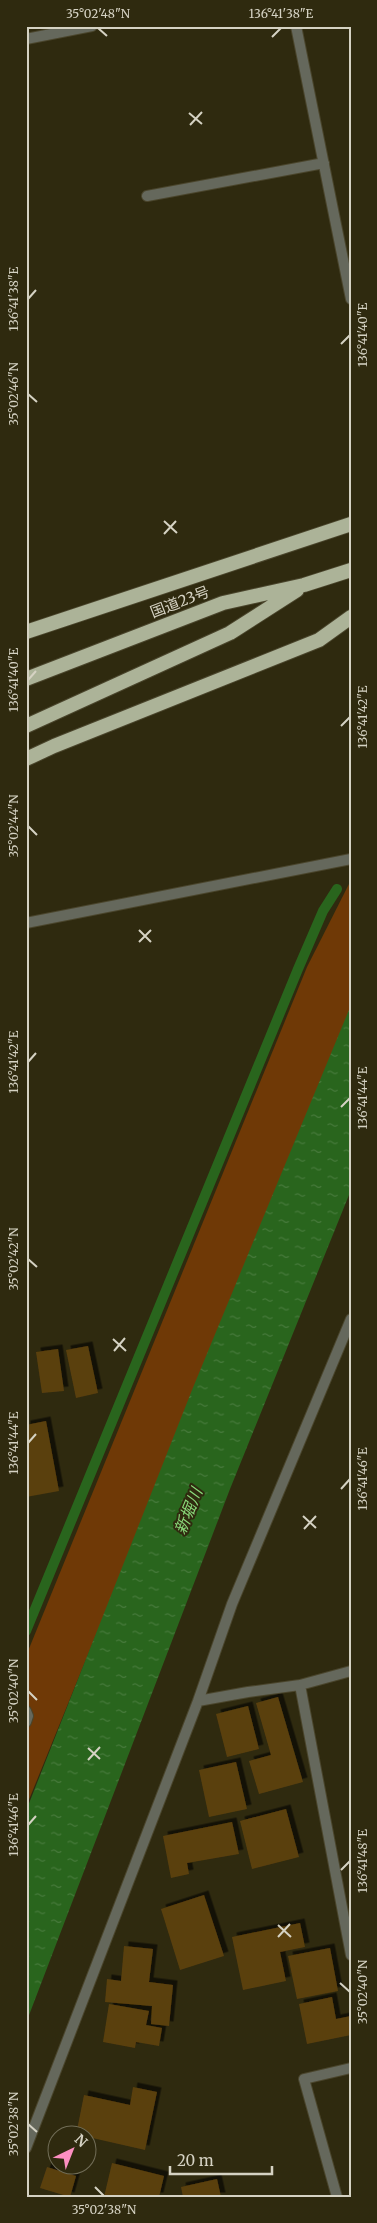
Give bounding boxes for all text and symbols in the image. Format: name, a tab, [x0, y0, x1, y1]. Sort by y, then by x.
text: 35°02'48"N	[66, 6, 131, 21]
text: 136°41'38"E	[249, 6, 314, 21]
text: 136°41'38"E	[6, 266, 21, 331]
text: 136°41'40"E	[355, 303, 370, 367]
text: 35°02'46"N	[6, 362, 21, 426]
street label: 国道23号	[147, 582, 212, 622]
text: 136°41'40"E	[6, 648, 21, 712]
text: 136°41'42"E	[355, 685, 370, 748]
text: 35°02'44"N	[6, 794, 21, 858]
text: 136°41'42"E	[6, 1030, 21, 1093]
text: 136°41'44"E	[355, 1066, 370, 1129]
text: 35°02'42"N	[6, 1227, 21, 1291]
text: 136°41'44"E	[6, 1411, 21, 1474]
text: 136°41'46"E	[355, 1447, 370, 1511]
water label: 新堀川	[170, 1483, 207, 1537]
text: 35°02'40"N	[6, 1658, 21, 1723]
text: 136°41'46"E	[6, 1793, 21, 1857]
text: 136°41'48"E	[355, 1829, 370, 1893]
text: 35°02'40"N	[355, 1959, 370, 2024]
text: 35°02'38"N	[6, 2091, 21, 2156]
north arrow	[48, 2126, 98, 2176]
text: N	[71, 2130, 91, 2151]
scale bar	[170, 2143, 272, 2175]
text: 20 m	[177, 2151, 214, 2170]
text: 35°02'38"N	[72, 2202, 137, 2217]

